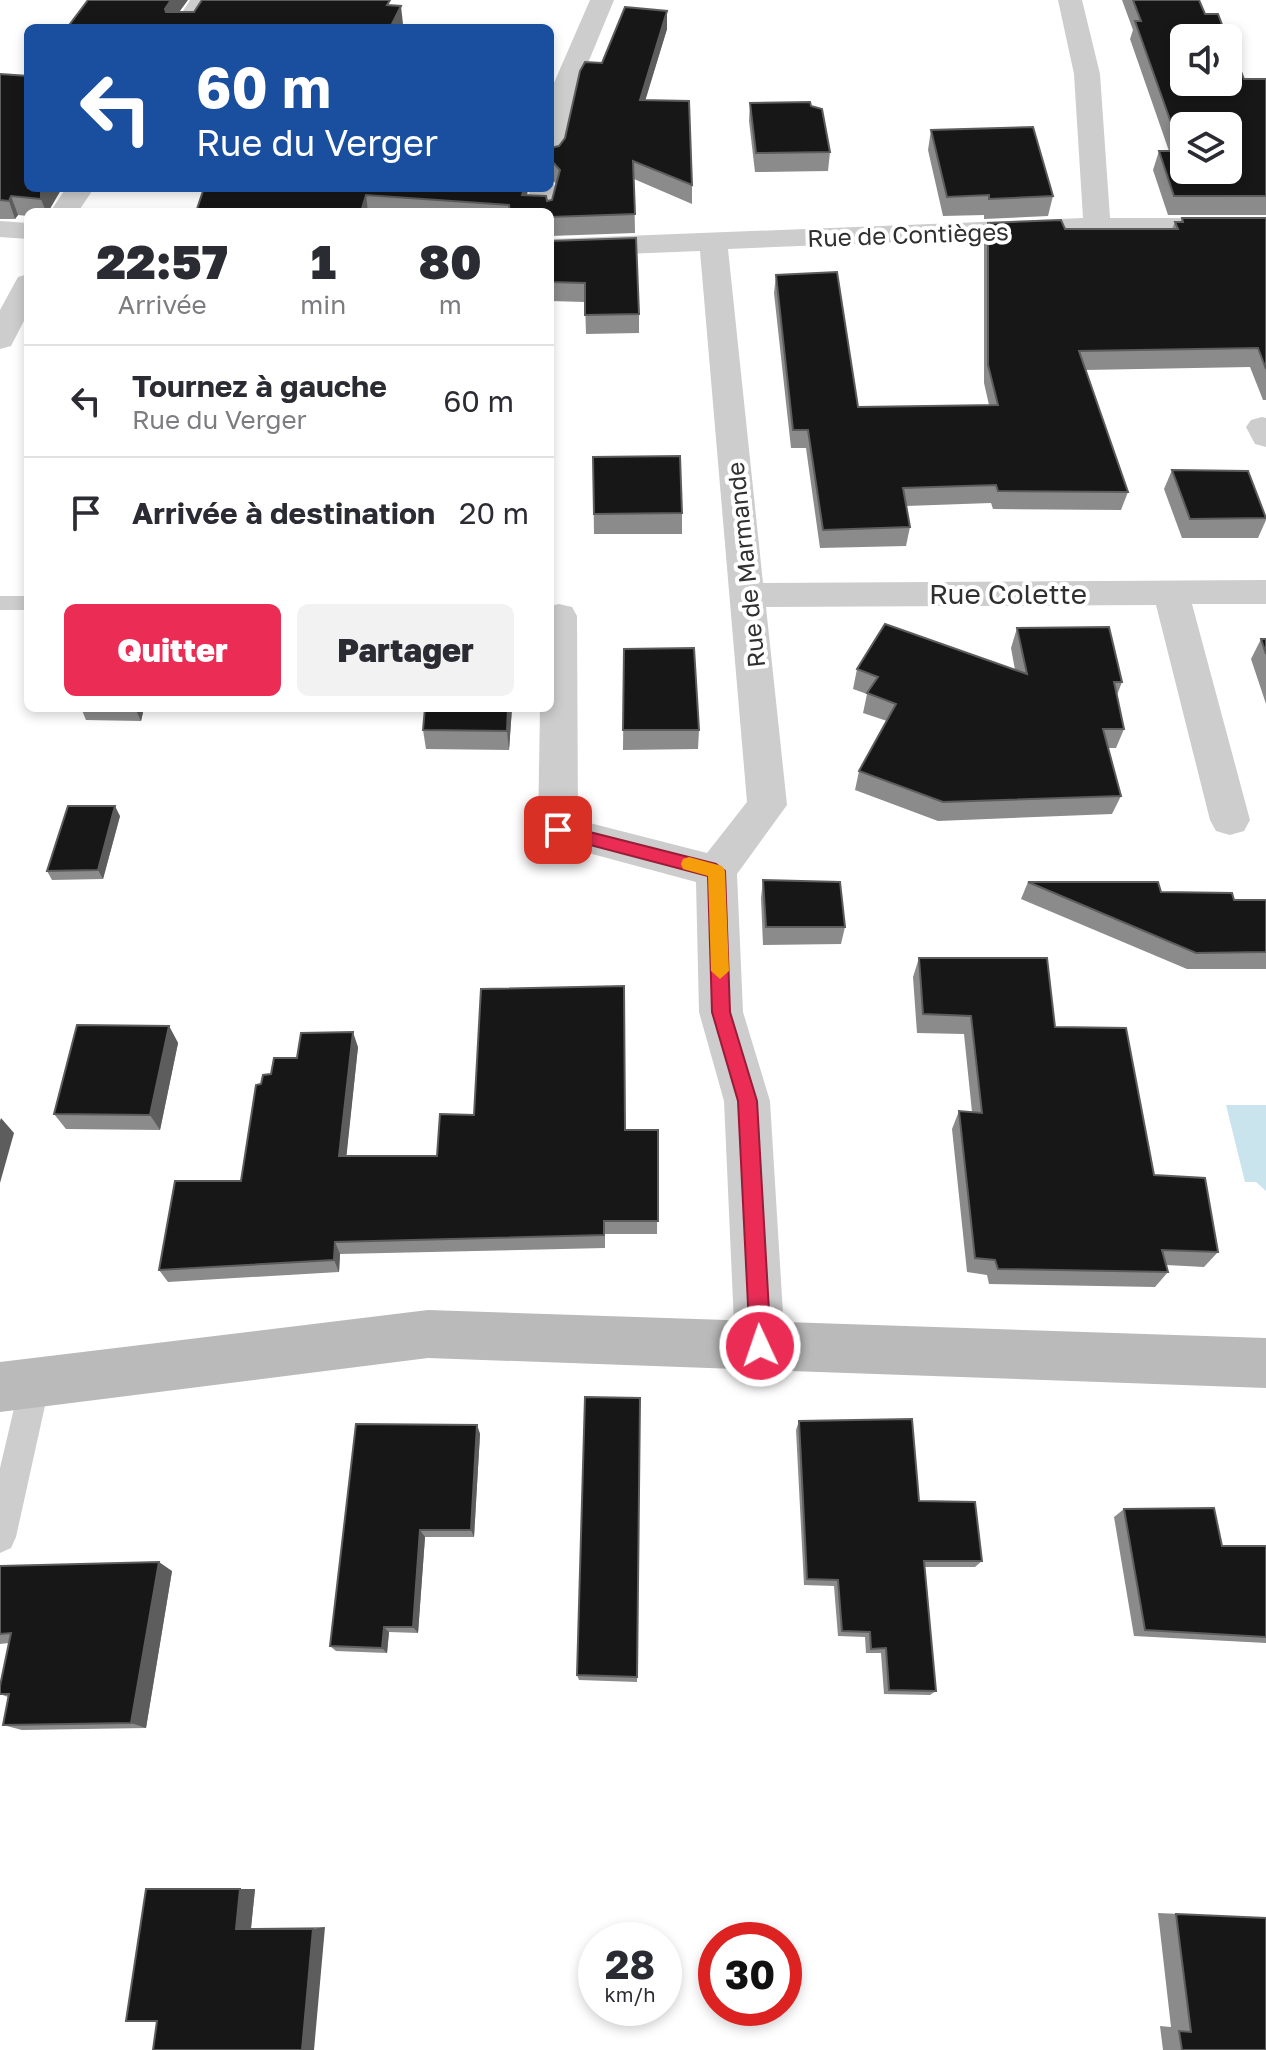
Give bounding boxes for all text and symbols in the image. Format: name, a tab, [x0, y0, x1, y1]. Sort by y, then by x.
map controls	[1170, 24, 1242, 184]
button: sound	[1170, 24, 1242, 96]
text: 60 m	[196, 53, 331, 120]
icon: left	[64, 56, 168, 160]
button: layers	[1170, 112, 1242, 184]
text: Rue du Verger	[196, 121, 438, 164]
street label: Rue de Contièges	[807, 216, 1009, 252]
text: 22:57	[96, 232, 228, 290]
text: 1	[311, 232, 336, 290]
text: 80	[419, 232, 482, 290]
text: Arrivée	[118, 289, 207, 320]
text: min	[300, 289, 346, 320]
text: m	[439, 289, 462, 320]
text: Tournez à gauche	[132, 368, 387, 404]
icon: left	[64, 379, 108, 423]
text: 60 m	[443, 383, 514, 419]
text: Rue du Verger	[132, 404, 307, 435]
street label: Rue de Marmande	[720, 461, 770, 669]
icon: arrive	[64, 491, 108, 535]
text: Arrivée à destination	[132, 495, 435, 531]
text: 20 m	[459, 495, 529, 531]
street label: Rue Colette	[929, 577, 1087, 610]
button: Quitter	[64, 604, 281, 696]
button: Partager	[297, 604, 514, 696]
pin	[524, 796, 592, 864]
icon: arrive	[536, 808, 580, 852]
position arrow	[718, 1304, 802, 1388]
speed limit sign: 30	[698, 1922, 802, 2026]
text: 28	[605, 1940, 655, 1988]
text: km/h	[605, 1982, 655, 2006]

